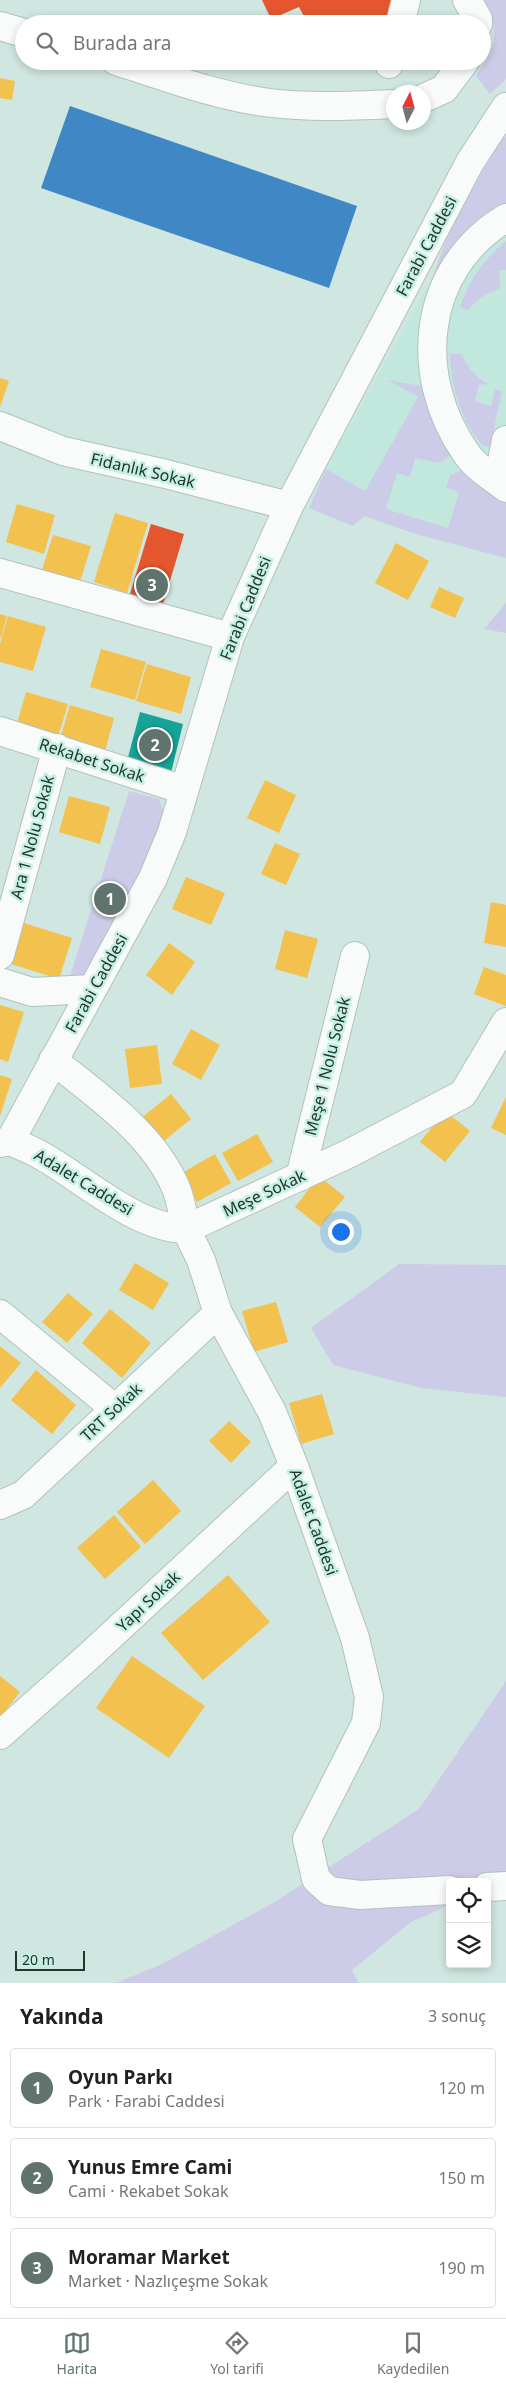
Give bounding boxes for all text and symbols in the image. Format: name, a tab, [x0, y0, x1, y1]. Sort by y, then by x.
search box	[15, 15, 491, 70]
icon: search	[33, 29, 61, 57]
text: Burada ara	[73, 30, 171, 56]
north arrow	[386, 85, 431, 130]
street label: Farabi Caddesi	[390, 192, 462, 300]
street label: Fidanlık Sokak	[89, 447, 198, 493]
street label: Farabi Caddesi	[214, 553, 276, 663]
pin: 3	[136, 566, 168, 604]
pin: 2	[139, 726, 171, 764]
street label: Rekabet Sokak	[36, 733, 148, 788]
street label: Ara 1 Nolu Sokak	[5, 772, 59, 901]
pin: 1	[94, 880, 126, 918]
street label: Farabi Caddesi	[60, 929, 132, 1037]
street label: Meşe 1 Nolu Sokak	[299, 994, 355, 1138]
street label: Adalet Caddesi	[30, 1144, 138, 1220]
street label: Meşe Sokak	[219, 1164, 309, 1222]
your location	[328, 1219, 354, 1245]
street label: TRT Sokak	[76, 1378, 147, 1446]
street label: Adalet Caddesi	[285, 1466, 343, 1578]
street label: Yapı Sokak	[111, 1565, 185, 1636]
map controls	[446, 1878, 491, 1968]
button: locate	[446, 1878, 491, 1923]
button: layers	[446, 1923, 491, 1968]
scale bar	[15, 1948, 85, 1971]
text: 20 m	[22, 1950, 55, 1969]
text: Yakında	[20, 2002, 103, 2030]
text: 3 sonuç	[428, 2005, 486, 2027]
text: Oyun Parkı	[68, 2064, 173, 2090]
text: 1	[32, 2077, 42, 2099]
text: 120 m	[438, 2077, 485, 2099]
text: Park · Farabi Caddesi	[68, 2090, 225, 2112]
text: Yunus Emre Cami	[68, 2154, 232, 2180]
text: 2	[32, 2167, 42, 2189]
text: 150 m	[438, 2167, 485, 2189]
text: Cami · Rekabet Sokak	[68, 2180, 229, 2202]
text: Moramar Market	[68, 2244, 230, 2270]
text: 3	[32, 2257, 42, 2279]
text: 190 m	[438, 2257, 485, 2279]
text: Market · Nazlıçeşme Sokak	[68, 2270, 268, 2292]
tab: Harita	[57, 2329, 97, 2378]
tab: Yol tarifi	[210, 2329, 264, 2378]
tab: Kaydedilen	[377, 2329, 449, 2378]

